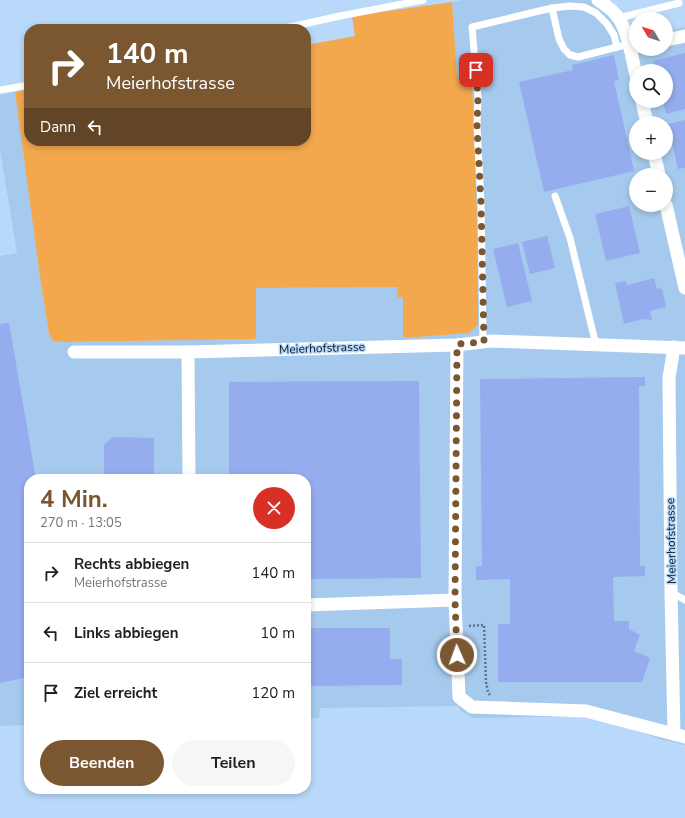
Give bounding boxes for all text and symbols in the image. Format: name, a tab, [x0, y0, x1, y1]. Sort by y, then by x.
north arrow	[629, 12, 673, 56]
map controls	[629, 12, 673, 212]
text: 140 m	[106, 35, 189, 73]
icon: right	[40, 40, 92, 92]
pin	[459, 53, 493, 87]
icon: arrive	[465, 59, 487, 81]
button: search	[629, 64, 673, 108]
text: Meierhofstrasse	[106, 71, 235, 95]
icon: left	[84, 116, 106, 138]
button: +	[629, 116, 673, 160]
text: Dann	[40, 117, 76, 137]
button: −	[629, 168, 673, 212]
street label: Meierhofstrasse	[279, 339, 365, 357]
text: 4 Min.	[40, 483, 108, 515]
button: close	[253, 487, 295, 529]
street label: Meierhofstrasse	[662, 498, 680, 584]
text: 270 m · 13:05	[40, 514, 122, 532]
text: Rechts abbiegen	[74, 554, 189, 574]
icon: right	[40, 562, 62, 584]
text: 140 m	[251, 563, 295, 583]
text: Meierhofstrasse	[74, 574, 167, 592]
icon: left	[40, 622, 62, 644]
text: Links abbiegen	[74, 623, 178, 643]
text: 10 m	[260, 623, 295, 643]
position arrow	[436, 634, 478, 676]
icon: arrive	[40, 682, 62, 704]
text: Ziel erreicht	[74, 683, 157, 703]
text: 120 m	[251, 683, 295, 703]
button: Beenden	[40, 740, 164, 786]
button: Teilen	[172, 740, 295, 786]

